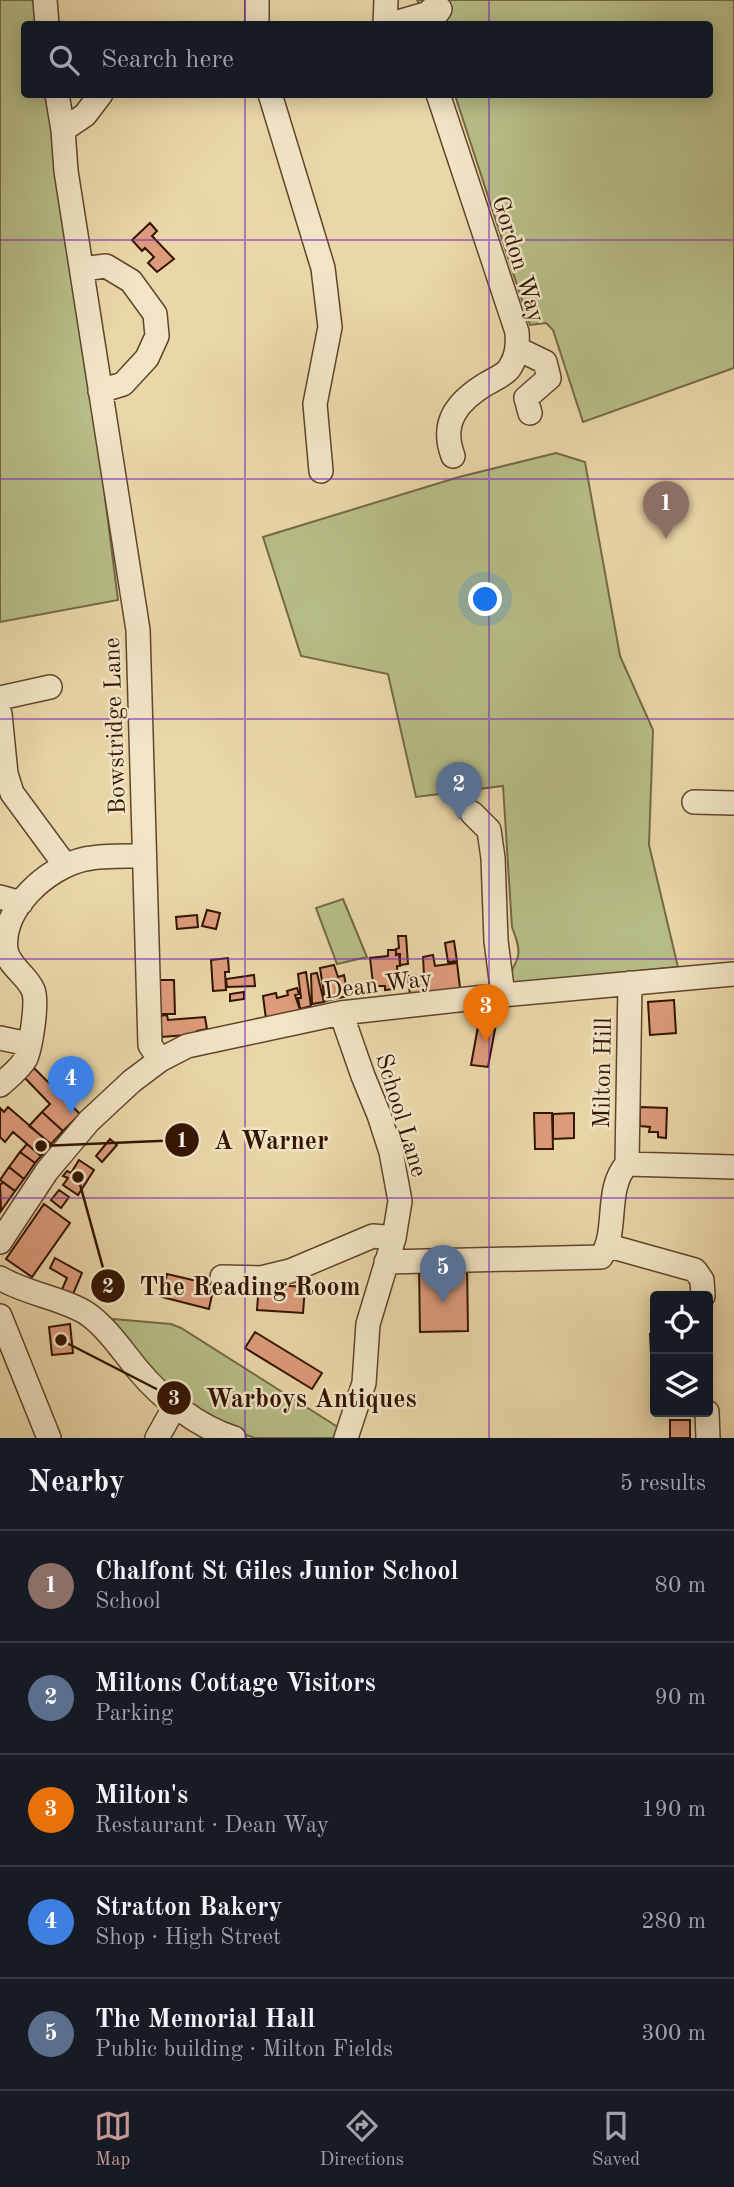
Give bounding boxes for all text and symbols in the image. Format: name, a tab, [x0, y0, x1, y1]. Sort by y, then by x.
search box	[21, 21, 713, 98]
icon: search	[45, 41, 83, 79]
text: Search here	[101, 47, 234, 73]
street label: Gordon Way	[486, 193, 548, 326]
pin: 1	[643, 481, 689, 539]
your location	[468, 582, 502, 616]
street label: Bowstridge Lane	[101, 637, 131, 815]
pin: 2	[436, 762, 482, 820]
street label: Dean Way	[323, 967, 434, 1005]
pin: 3	[463, 984, 509, 1042]
street label: Milton Hill	[591, 1017, 617, 1129]
street label: School Lane	[370, 1051, 430, 1180]
pin: 4	[48, 1056, 94, 1114]
callout: A Warner	[165, 1117, 343, 1164]
text: A Warner	[214, 1129, 328, 1155]
text: 1	[176, 1131, 188, 1152]
pin: 5	[420, 1245, 466, 1303]
callout: The Reading Room	[90, 1263, 374, 1310]
text: The Reading Room	[139, 1275, 361, 1301]
text: 2	[102, 1277, 114, 1298]
map controls	[650, 1291, 713, 1417]
button: locate	[650, 1291, 713, 1354]
button: layers	[650, 1354, 713, 1417]
callout: Warboys Antiques	[156, 1374, 431, 1421]
text: Warboys Antiques	[205, 1387, 417, 1413]
text: 3	[168, 1389, 180, 1410]
text: Nearby	[28, 1468, 125, 1498]
text: 5 results	[620, 1472, 706, 1495]
text: Chalfont St Giles Junior School	[95, 1559, 459, 1585]
text: 1	[44, 1574, 58, 1597]
text: 80 m	[655, 1574, 706, 1597]
text: School	[95, 1590, 161, 1613]
text: Miltons Cottage Visitors	[95, 1671, 376, 1697]
text: 2	[44, 1686, 58, 1709]
text: 90 m	[655, 1686, 706, 1709]
text: Parking	[95, 1702, 173, 1725]
text: Milton's	[95, 1783, 188, 1809]
text: 3	[44, 1798, 58, 1821]
text: 190 m	[641, 1798, 706, 1821]
text: Restaurant · Dean Way	[95, 1814, 329, 1837]
text: Stratton Bakery	[95, 1895, 282, 1921]
text: 4	[44, 1910, 58, 1933]
text: 280 m	[641, 1910, 706, 1933]
text: Shop · High Street	[95, 1926, 281, 1949]
text: The Memorial Hall	[95, 2007, 315, 2033]
text: 5	[44, 2022, 58, 2045]
text: 300 m	[641, 2022, 706, 2045]
text: Public building · Milton Fields	[95, 2038, 393, 2061]
tab: Map	[94, 2107, 132, 2172]
tab: Directions	[320, 2107, 404, 2172]
tab: Saved	[592, 2107, 640, 2172]

